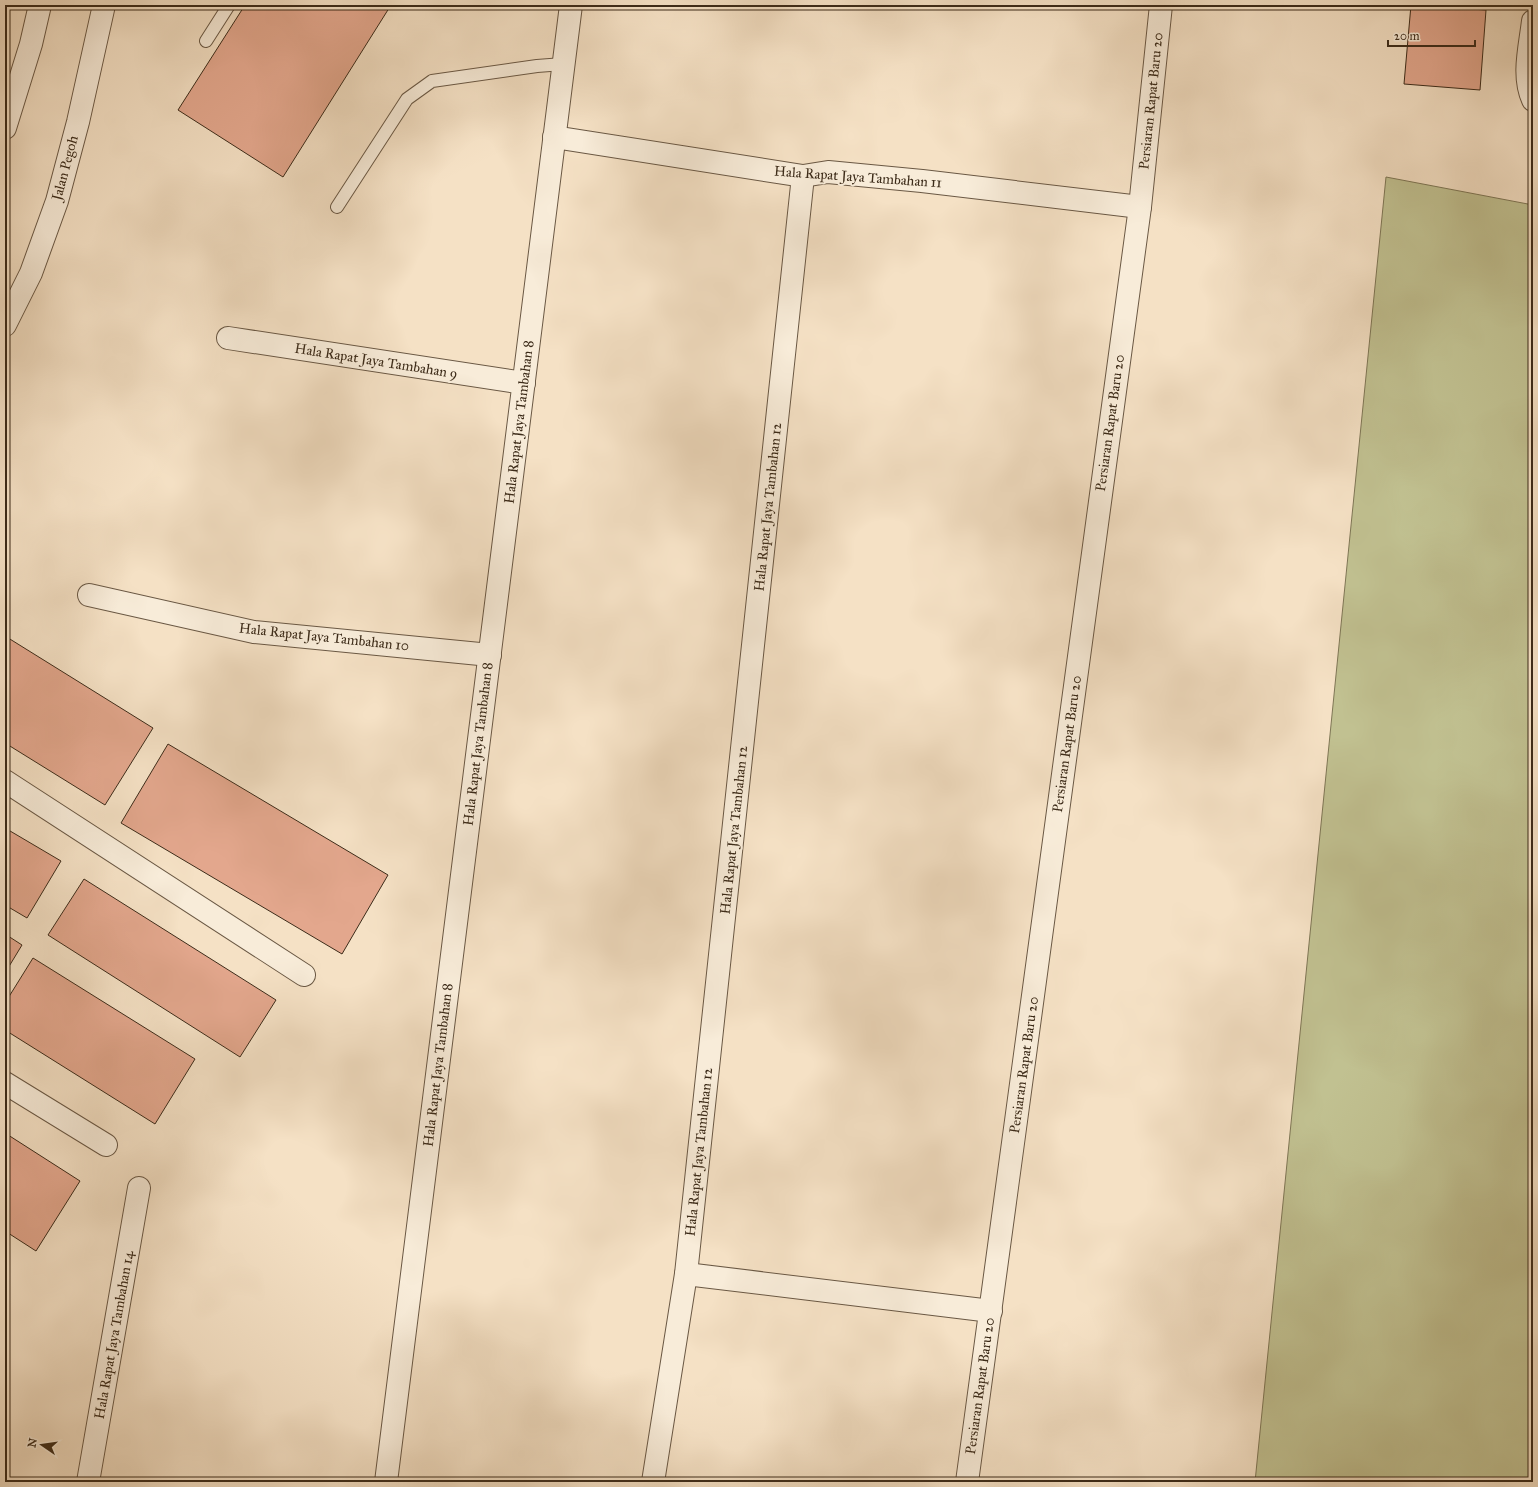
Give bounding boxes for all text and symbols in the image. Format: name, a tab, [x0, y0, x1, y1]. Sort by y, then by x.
scale bar	[1388, 22, 1475, 48]
text: 20 m	[1394, 29, 1420, 43]
street label: Persiaran Rapat Baru 20	[1135, 31, 1167, 171]
street label: Jalan Pegoh	[48, 134, 83, 204]
street label: Hala Rapat Jaya Tambahan 11	[773, 163, 943, 192]
street label: Hala Rapat Jaya Tambahan 8	[501, 339, 538, 505]
street label: Hala Rapat Jaya Tambahan 9	[293, 340, 459, 383]
street label: Persiaran Rapat Baru 20	[1092, 353, 1128, 493]
street label: Hala Rapat Jaya Tambahan 12	[751, 422, 786, 592]
street label: Hala Rapat Jaya Tambahan 10	[238, 620, 410, 655]
street label: Hala Rapat Jaya Tambahan 8	[460, 661, 497, 827]
street label: Persiaran Rapat Baru 20	[1049, 674, 1085, 814]
street label: Hala Rapat Jaya Tambahan 12	[717, 745, 752, 915]
street label: Hala Rapat Jaya Tambahan 8	[420, 982, 457, 1148]
street label: Persiaran Rapat Baru 20	[1006, 995, 1042, 1135]
street label: Hala Rapat Jaya Tambahan 12	[682, 1067, 717, 1237]
street label: Hala Rapat Jaya Tambahan 14	[91, 1248, 138, 1421]
street label: Persiaran Rapat Baru 20	[962, 1316, 998, 1456]
north arrow	[22, 1425, 62, 1465]
text: N	[25, 1436, 40, 1449]

